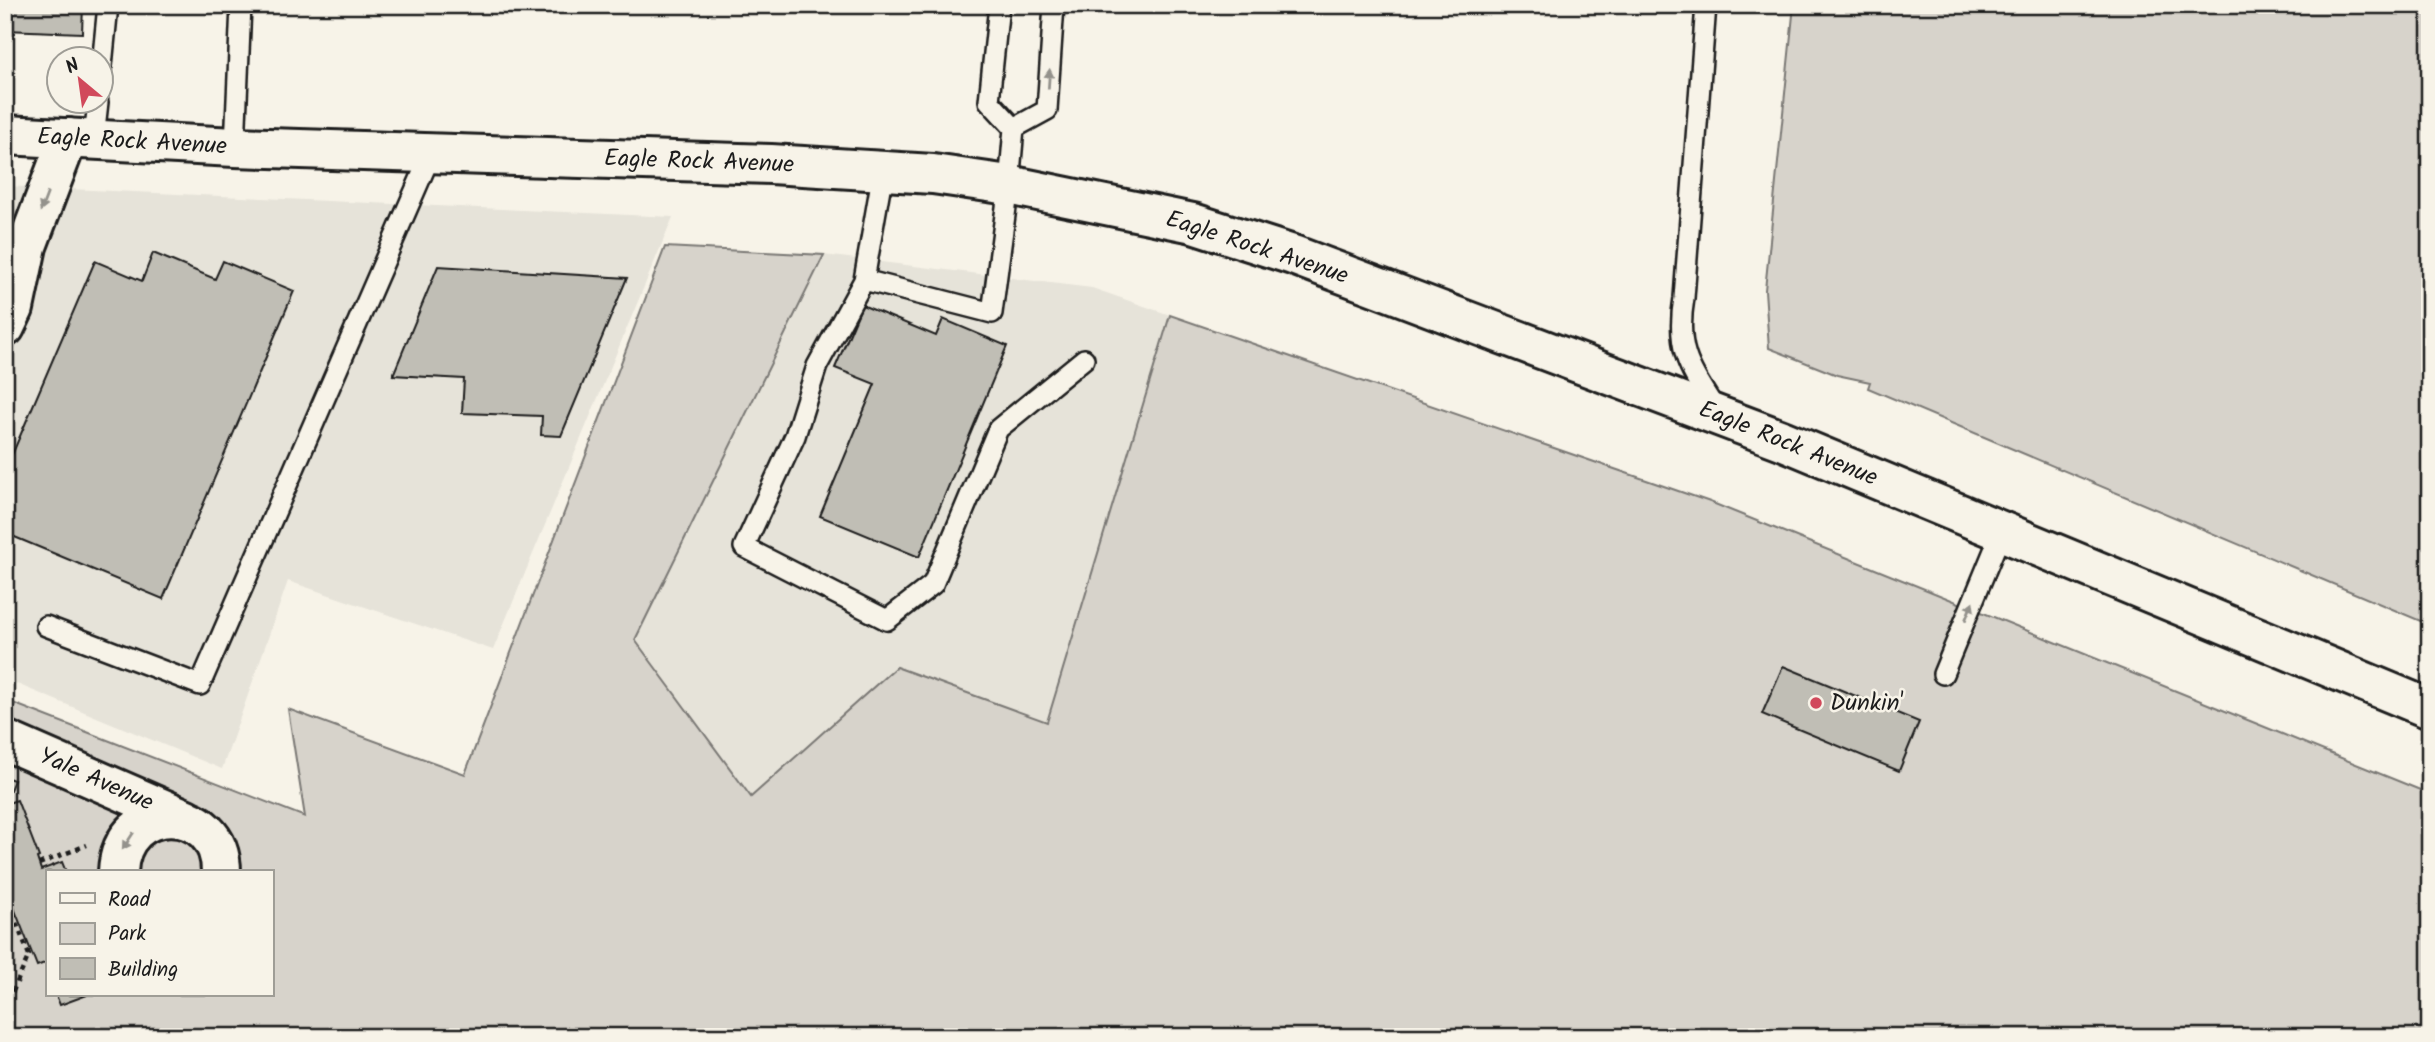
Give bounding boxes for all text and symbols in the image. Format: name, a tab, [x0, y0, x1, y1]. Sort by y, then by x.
north arrow	[46, 46, 116, 116]
text: N	[60, 51, 85, 83]
one-way arrow	[1044, 68, 1055, 90]
street label: Eagle Rock Avenue	[36, 118, 228, 166]
street label: Eagle Rock Avenue	[603, 139, 795, 185]
one-way arrow	[38, 192, 49, 213]
street label: Eagle Rock Avenue	[1161, 200, 1354, 296]
street label: Eagle Rock Avenue	[1693, 390, 1884, 498]
one-way arrow	[1964, 600, 1975, 621]
place label: Dunkin'	[1830, 684, 1904, 723]
marker: Dunkin'	[1808, 695, 1824, 711]
street label: Yale Avenue	[32, 737, 160, 823]
one-way arrow	[121, 832, 135, 850]
legend	[46, 870, 273, 996]
text: Road	[108, 884, 151, 917]
text: Park	[108, 918, 146, 951]
text: Building	[108, 954, 178, 987]

